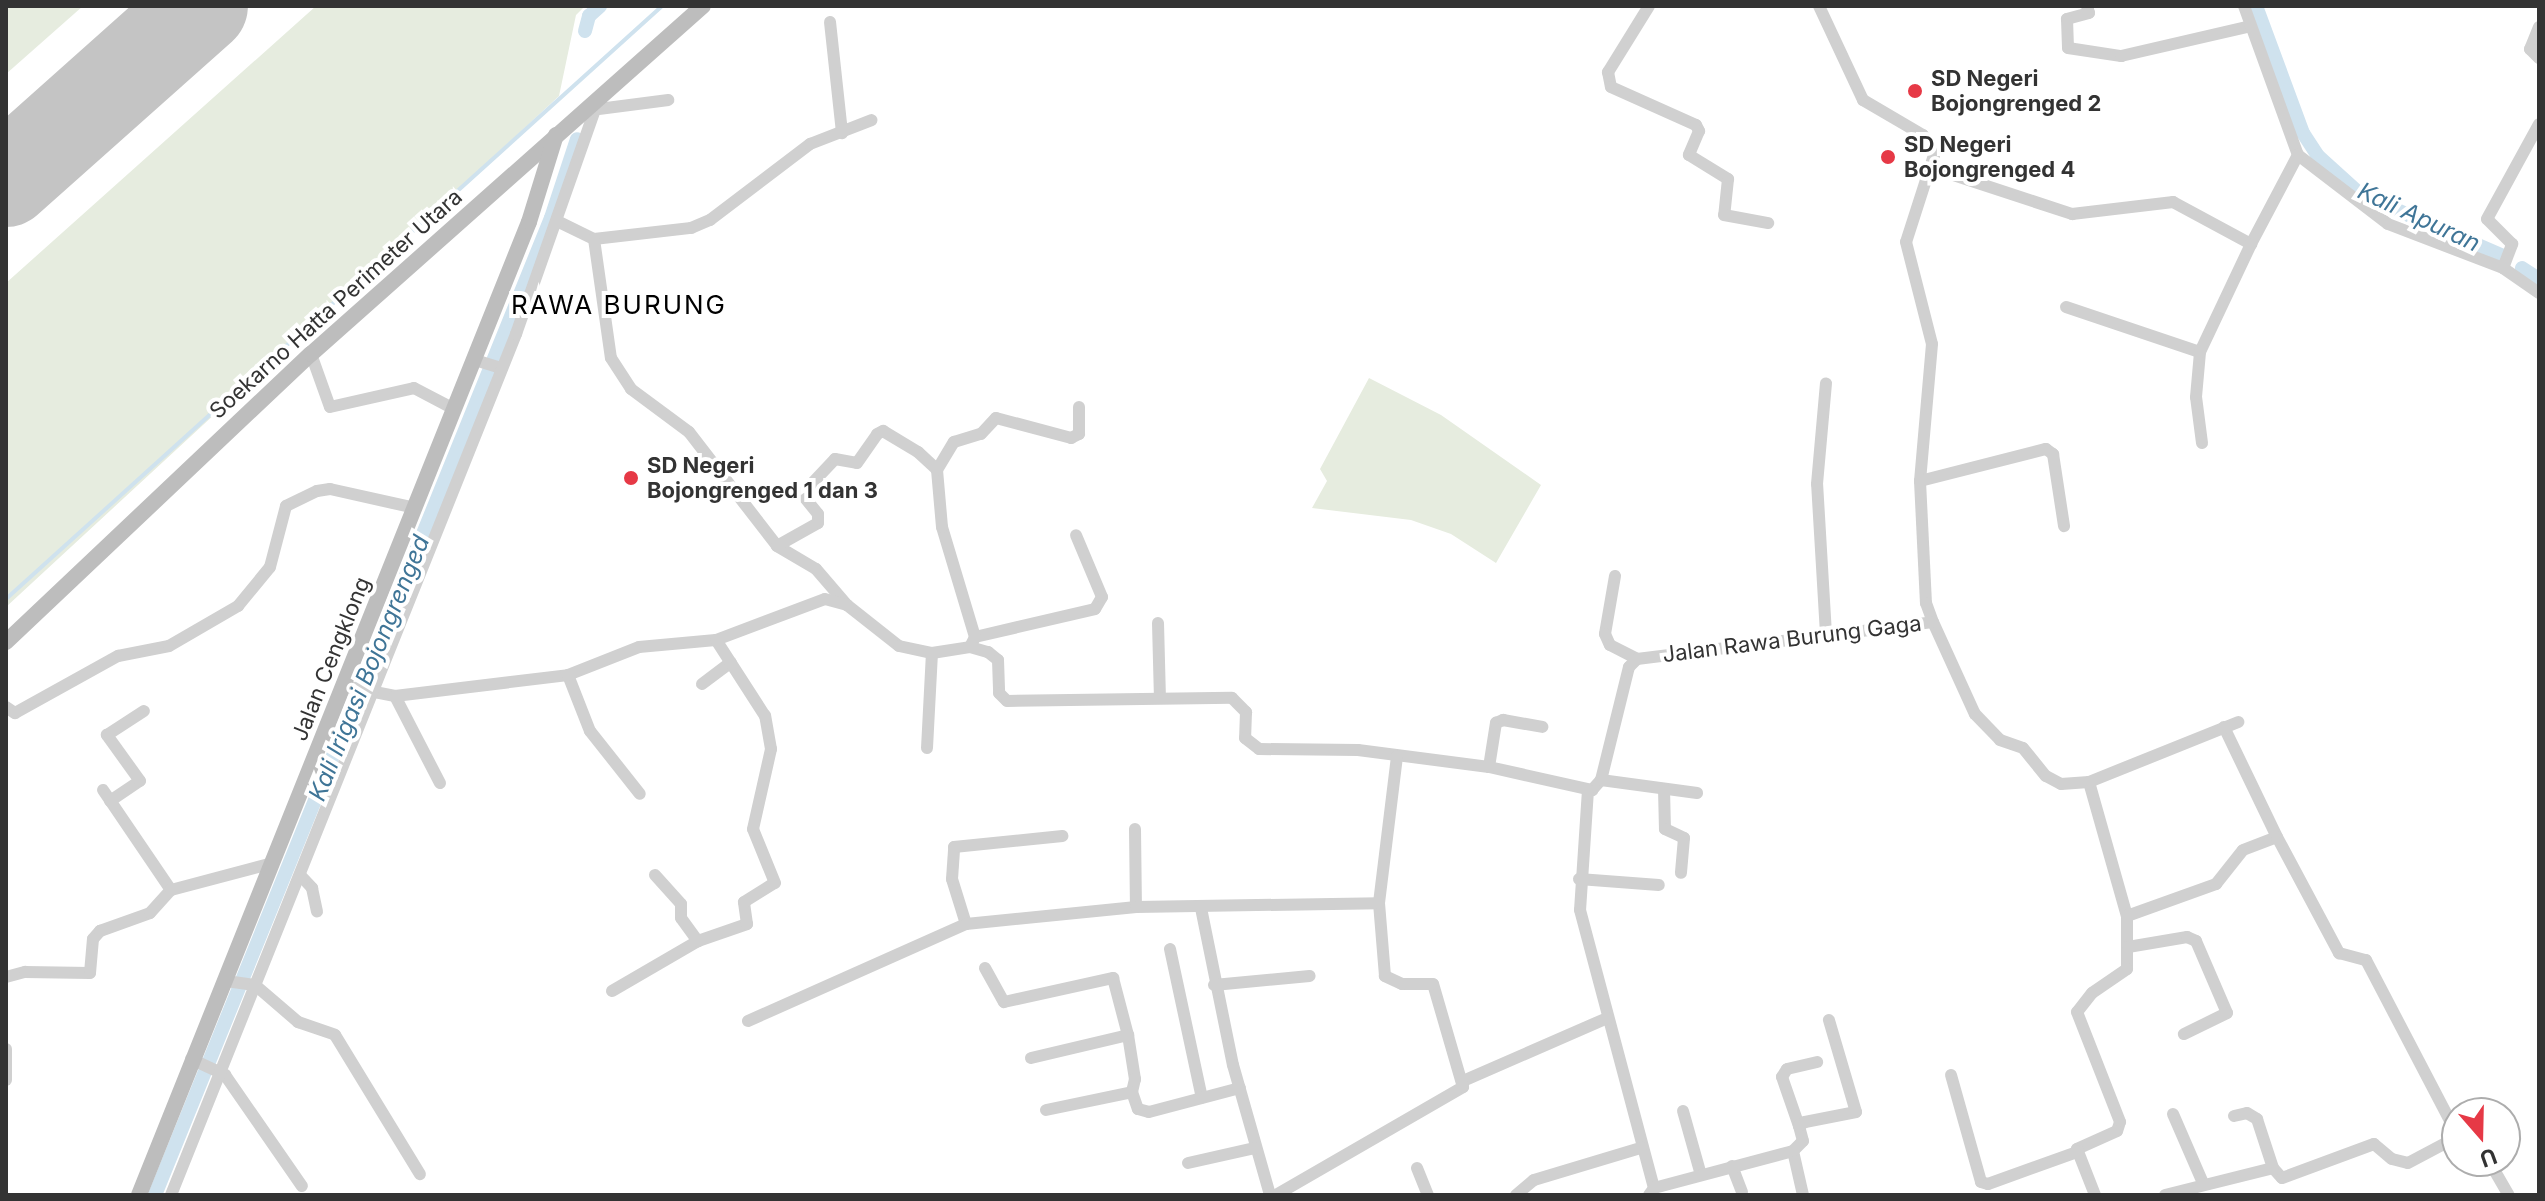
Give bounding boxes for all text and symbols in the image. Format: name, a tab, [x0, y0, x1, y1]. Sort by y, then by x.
place label: SD Negeri Bojongrenged 2	[1931, 65, 2101, 116]
marker: SD Negeri Bojongrenged 2	[1906, 82, 1924, 100]
place label: SD Negeri Bojongrenged 4	[1904, 131, 2075, 182]
marker: SD Negeri Bojongrenged 4	[1879, 148, 1897, 166]
water label: Kali Apuran	[2353, 176, 2485, 258]
street label: Soekarno Hatta Perimeter Utara	[204, 184, 468, 424]
district label: RAWA BURUNG	[511, 289, 727, 321]
place label: SD Negeri Bojongrenged 1 dan 3	[647, 452, 878, 504]
marker: SD Negeri Bojongrenged 1 dan 3	[622, 469, 640, 487]
water label: Kali Irigasi Bojongrenged	[302, 531, 436, 805]
street label: Jalan Cengklong	[286, 573, 376, 745]
street label: Jalan Rawa Burung Gaga	[1661, 610, 1923, 668]
north arrow	[2441, 1097, 2521, 1177]
text: U	[2477, 1143, 2501, 1173]

